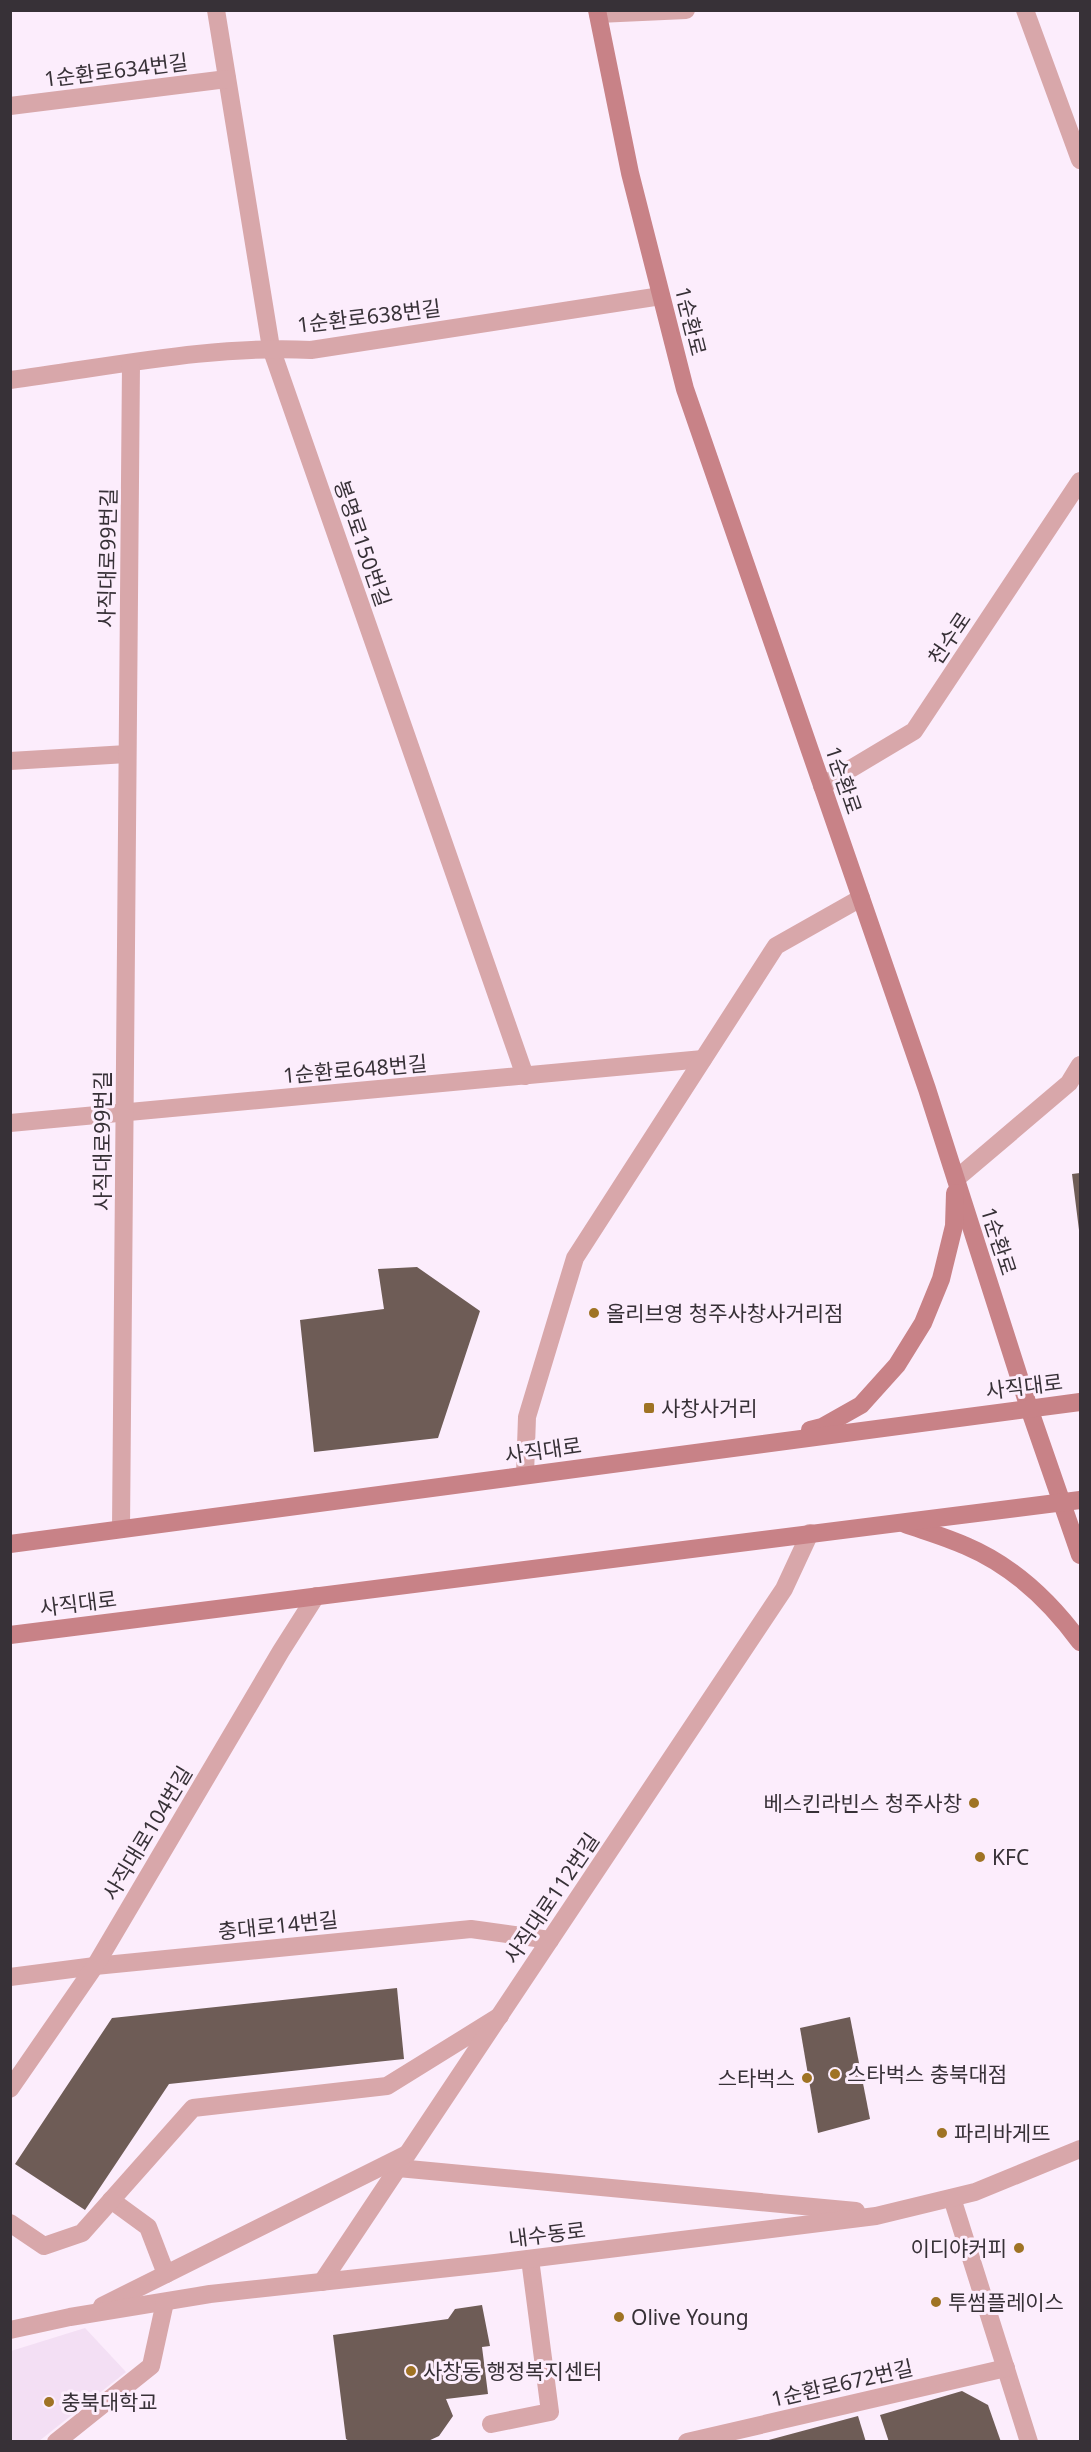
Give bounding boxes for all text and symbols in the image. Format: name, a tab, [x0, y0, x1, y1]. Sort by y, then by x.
street label: 1순환로634번길	[43, 47, 189, 93]
street label: 1순환로	[669, 284, 713, 358]
street label: 1순환로638번길	[296, 293, 442, 339]
street label: 봉명로150번길	[328, 476, 398, 610]
street label: 사직대로99번길	[92, 488, 122, 628]
street label: 천수로	[921, 606, 977, 670]
street label: 1순환로	[819, 742, 869, 818]
street label: 1순환로648번길	[282, 1049, 428, 1089]
street label: 사직대로99번길	[88, 1071, 116, 1211]
street label: 1순환로	[975, 1203, 1023, 1279]
place label: 올리브영 청주사창사거리점	[606, 1299, 843, 1327]
marker: 올리브영 청주사창사거리점	[587, 1306, 601, 1320]
street label: 사직대로	[984, 1367, 1064, 1405]
place label: 사창사거리	[661, 1394, 758, 1422]
marker: 사창사거리	[642, 1401, 656, 1415]
street label: 사직대로	[503, 1431, 583, 1469]
street label: 사직대로	[38, 1584, 118, 1622]
street label: 사직대로104번길	[96, 1761, 198, 1905]
place label: 베스킨라빈스 청주사창	[763, 1789, 962, 1817]
marker: 베스킨라빈스 청주사창	[967, 1796, 981, 1810]
street label: 사직대로112번길	[497, 1827, 605, 1969]
place label: KFC	[992, 1843, 1029, 1871]
marker: KFC	[973, 1850, 987, 1864]
street label: 충대로14번길	[217, 1905, 339, 1945]
place label: 스타벅스 충북대점	[847, 2060, 1007, 2088]
place label: 스타벅스	[718, 2064, 795, 2092]
marker: 스타벅스 충북대점	[828, 2067, 842, 2081]
marker: 스타벅스	[800, 2071, 814, 2085]
place label: 파리바게뜨	[954, 2119, 1051, 2147]
marker: 파리바게뜨	[935, 2126, 949, 2140]
street label: 내수동로	[507, 2215, 587, 2253]
place label: 이디야커피	[910, 2234, 1007, 2262]
marker: 이디야커피	[1012, 2241, 1026, 2255]
place label: 투썸플레이스	[948, 2288, 1064, 2316]
marker: 투썸플레이스	[929, 2295, 943, 2309]
place label: Olive Young	[631, 2303, 749, 2331]
marker: Olive Young	[612, 2310, 626, 2324]
street label: 1순환로672번길	[768, 2353, 916, 2413]
place label: 사창동 행정복지센터	[423, 2357, 602, 2385]
marker: 사창동 행정복지센터	[404, 2364, 418, 2378]
place label: 충북대학교	[61, 2388, 158, 2416]
marker: 충북대학교	[42, 2395, 56, 2409]

